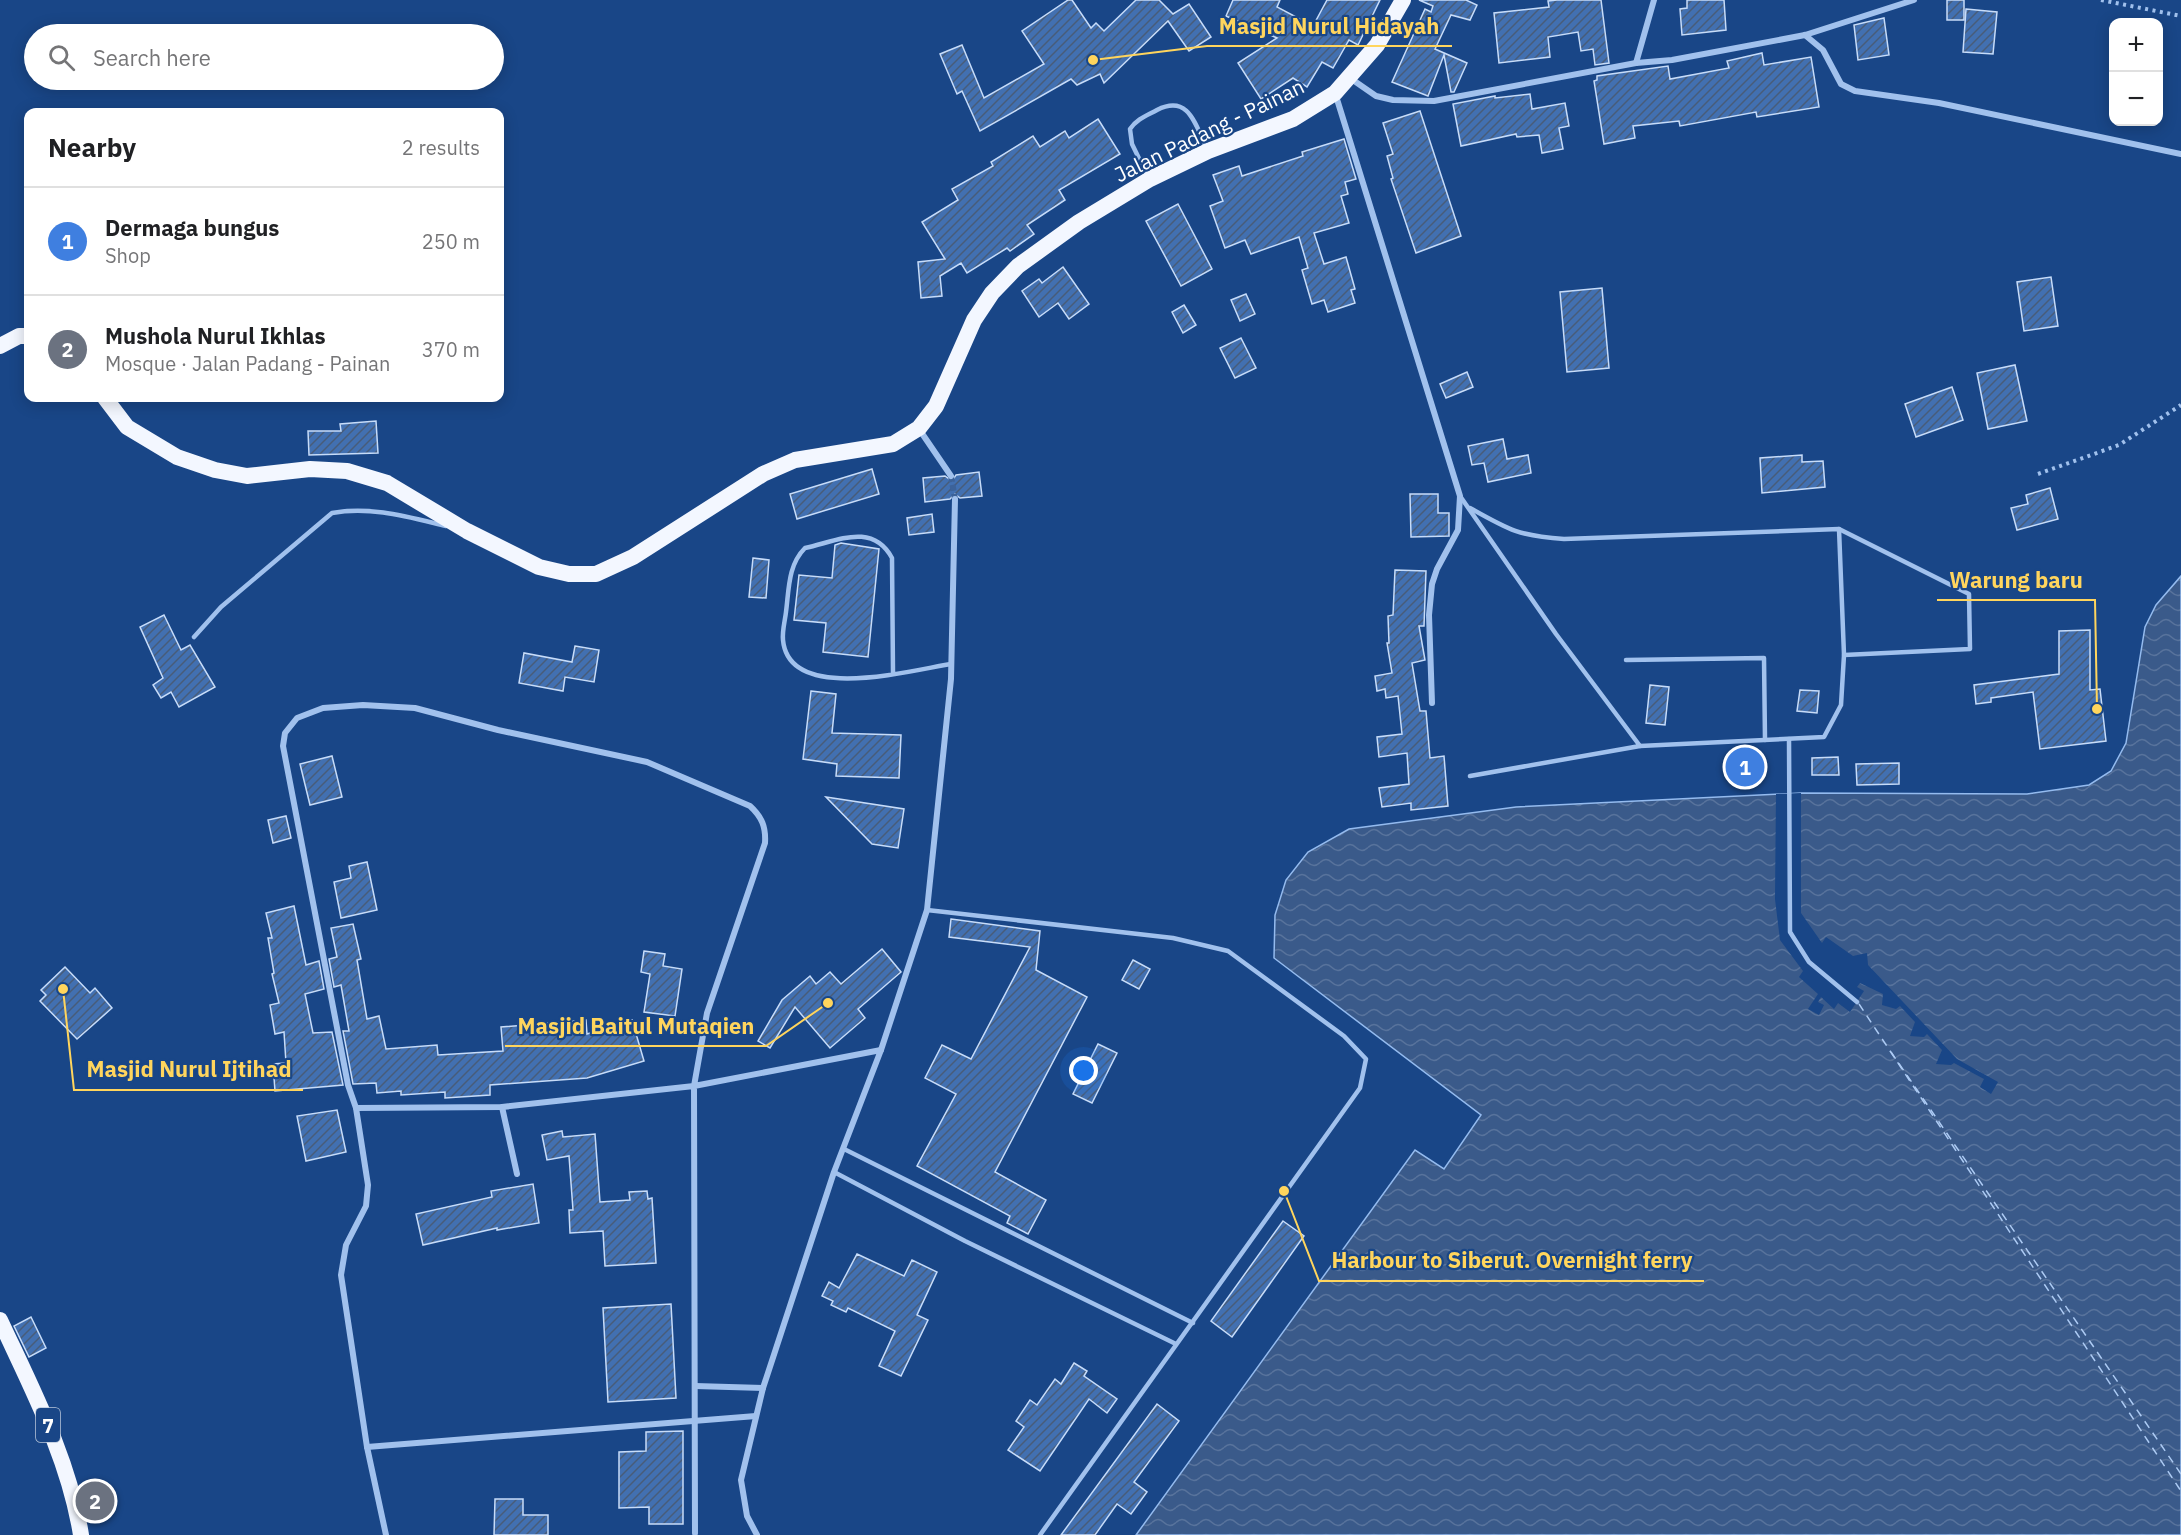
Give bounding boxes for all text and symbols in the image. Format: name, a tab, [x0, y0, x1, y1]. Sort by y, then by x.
callout: Masjid Nurul Hidayah	[1207, 6, 1452, 46]
text: Masjid Nurul Hidayah	[1219, 11, 1439, 40]
map controls	[2109, 18, 2163, 126]
button: +	[2109, 18, 2163, 72]
search box	[24, 24, 504, 90]
icon: search	[45, 41, 78, 74]
text: Search here	[93, 43, 211, 72]
street label: Jalan Padang - Painan	[1109, 72, 1309, 188]
button: −	[2109, 72, 2163, 126]
text: Nearby	[48, 130, 136, 164]
text: 2 results	[402, 134, 480, 161]
text: Dermaga bungus	[105, 213, 279, 242]
text: 1	[62, 228, 74, 255]
text: 250 m	[422, 228, 480, 255]
text: Shop	[105, 242, 151, 269]
text: Mushola Nurul Ikhlas	[105, 321, 326, 350]
text: 2	[62, 336, 74, 363]
text: 370 m	[422, 336, 480, 363]
text: Mosque · Jalan Padang - Painan	[105, 350, 390, 377]
callout: Warung baru	[1937, 560, 2095, 600]
text: Warung baru	[1949, 565, 2083, 594]
pin: 1	[1726, 744, 1764, 789]
callout: Masjid Baitul Mutaqien	[505, 1006, 766, 1046]
text: Masjid Baitul Mutaqien	[518, 1011, 754, 1040]
callout: Masjid Nurul Ijtihad	[74, 1050, 303, 1090]
text: Masjid Nurul Ijtihad	[86, 1054, 292, 1083]
your location	[1069, 1056, 1098, 1085]
callout: Harbour to Siberut. Overnight ferry	[1319, 1241, 1704, 1281]
text: Harbour to Siberut. Overnight ferry	[1331, 1245, 1693, 1274]
road number: 7	[36, 1408, 60, 1442]
pin: 2	[76, 1478, 115, 1524]

